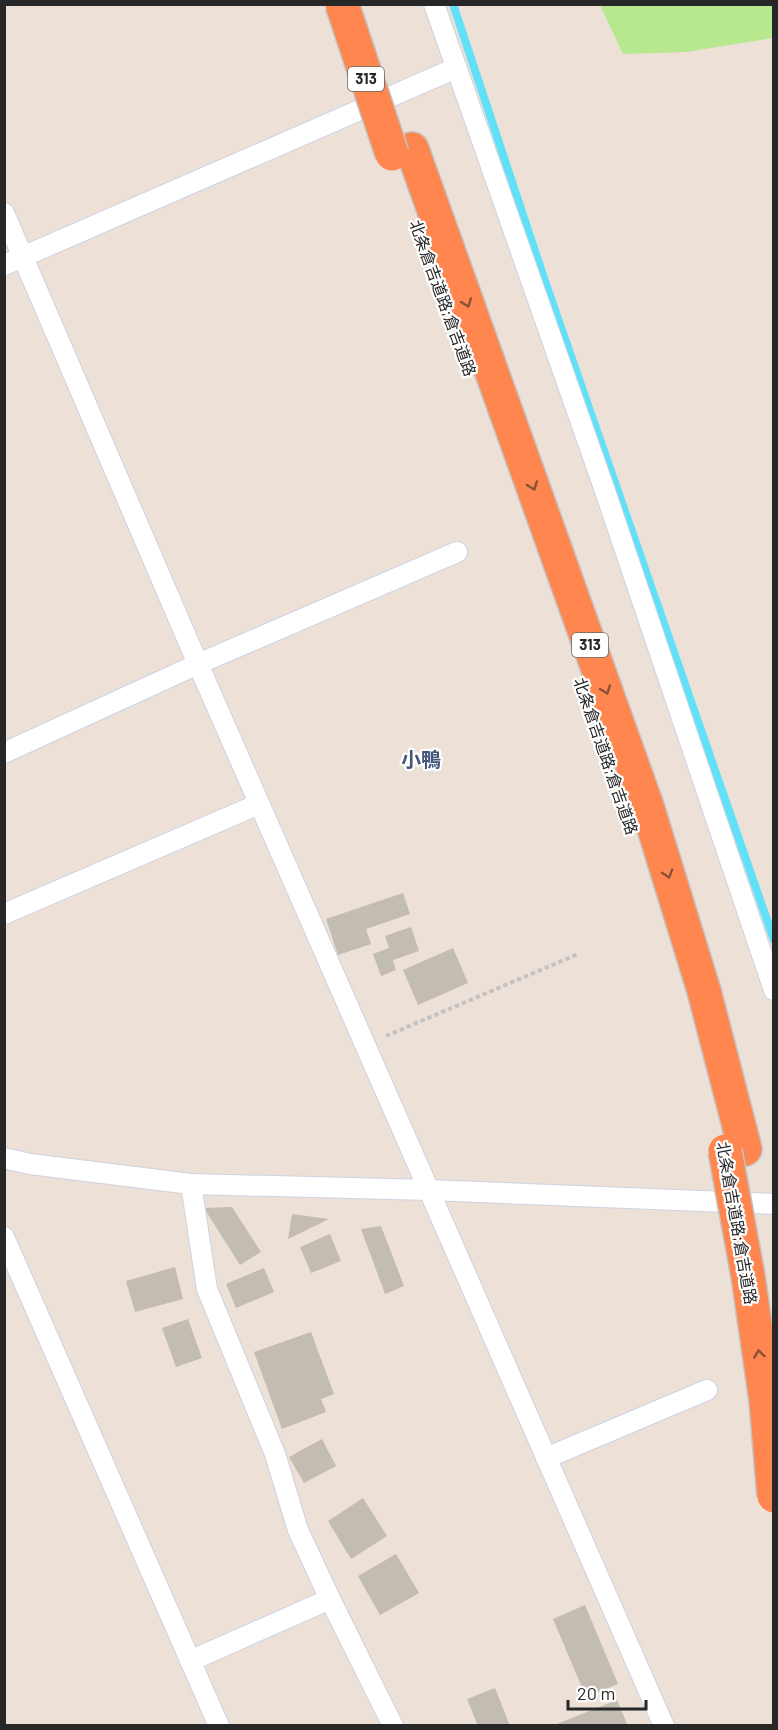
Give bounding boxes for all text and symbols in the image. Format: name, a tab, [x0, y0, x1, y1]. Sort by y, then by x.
road number: 313	[348, 67, 384, 91]
street label: 北条倉吉道路;倉吉道路	[406, 217, 481, 379]
one-way arrow	[459, 297, 472, 308]
one-way arrow	[525, 480, 538, 491]
road number: 313	[572, 633, 608, 657]
street label: 北条倉吉道路;倉吉道路	[571, 675, 642, 837]
one-way arrow	[598, 684, 611, 695]
district label: 小鴨	[401, 747, 441, 771]
one-way arrow	[661, 868, 673, 879]
street label: 北条倉吉道路;倉吉道路	[714, 1140, 761, 1306]
one-way arrow	[754, 1349, 766, 1358]
scale bar	[568, 1673, 646, 1711]
text: 20 m	[577, 1682, 615, 1704]

